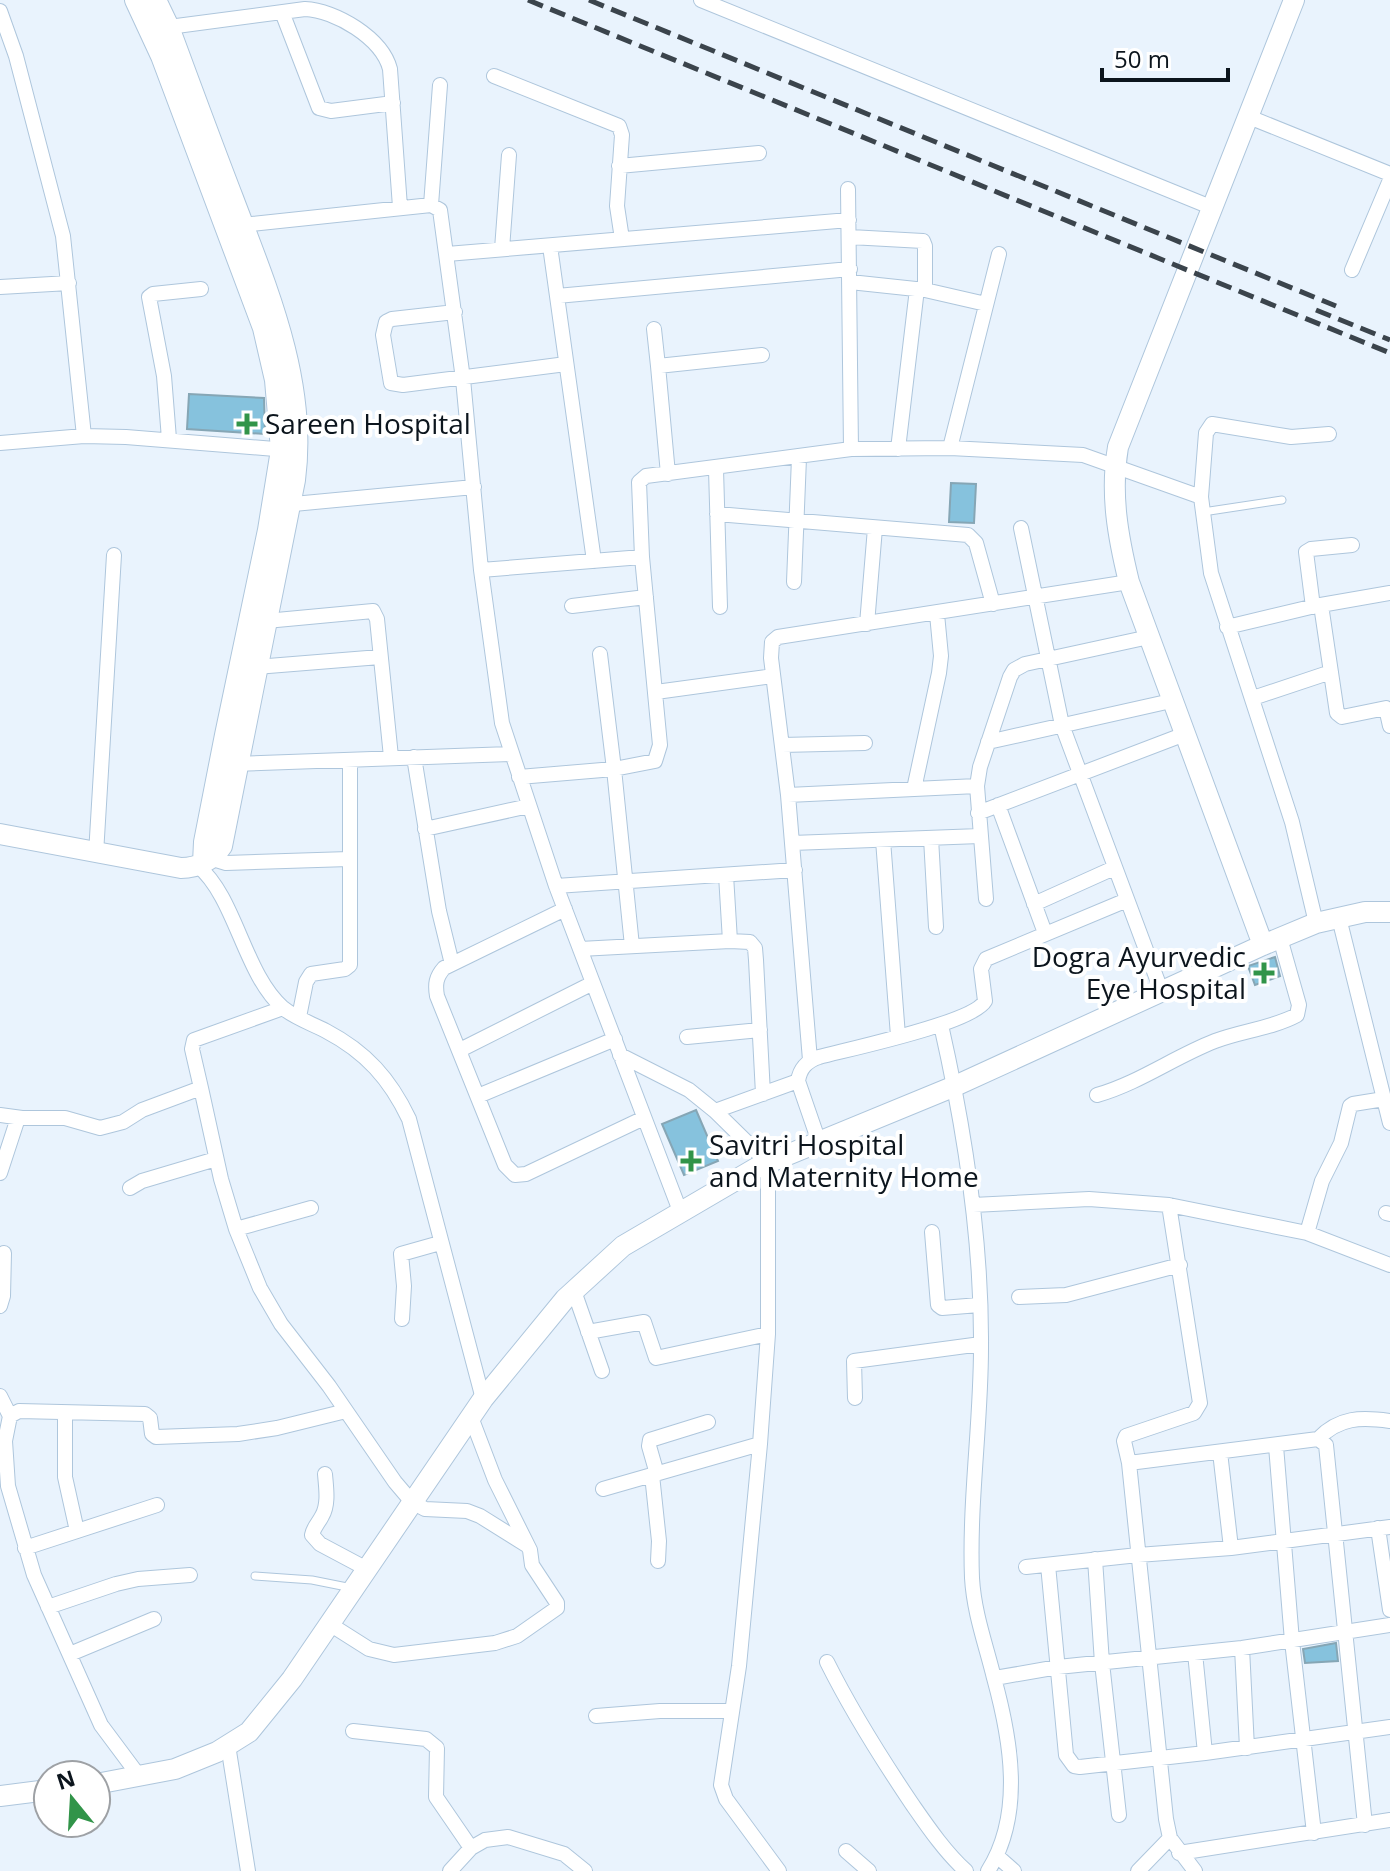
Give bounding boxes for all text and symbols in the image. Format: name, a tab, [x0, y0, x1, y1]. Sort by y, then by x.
scale bar	[1102, 32, 1228, 82]
text: 50 m	[1114, 42, 1170, 75]
place label: Sareen Hospital	[265, 404, 471, 442]
marker: Sareen Hospital	[236, 413, 258, 435]
place label: Dogra Ayurvedic Eye Hospital	[1032, 937, 1246, 1007]
marker: Dogra Ayurvedic Eye Hospital	[1253, 962, 1275, 984]
place label: Savitri Hospital and Maternity Home	[709, 1125, 979, 1195]
marker: Savitri Hospital and Maternity Home	[680, 1150, 702, 1172]
north arrow	[32, 1759, 112, 1839]
text: N	[52, 1762, 79, 1796]

